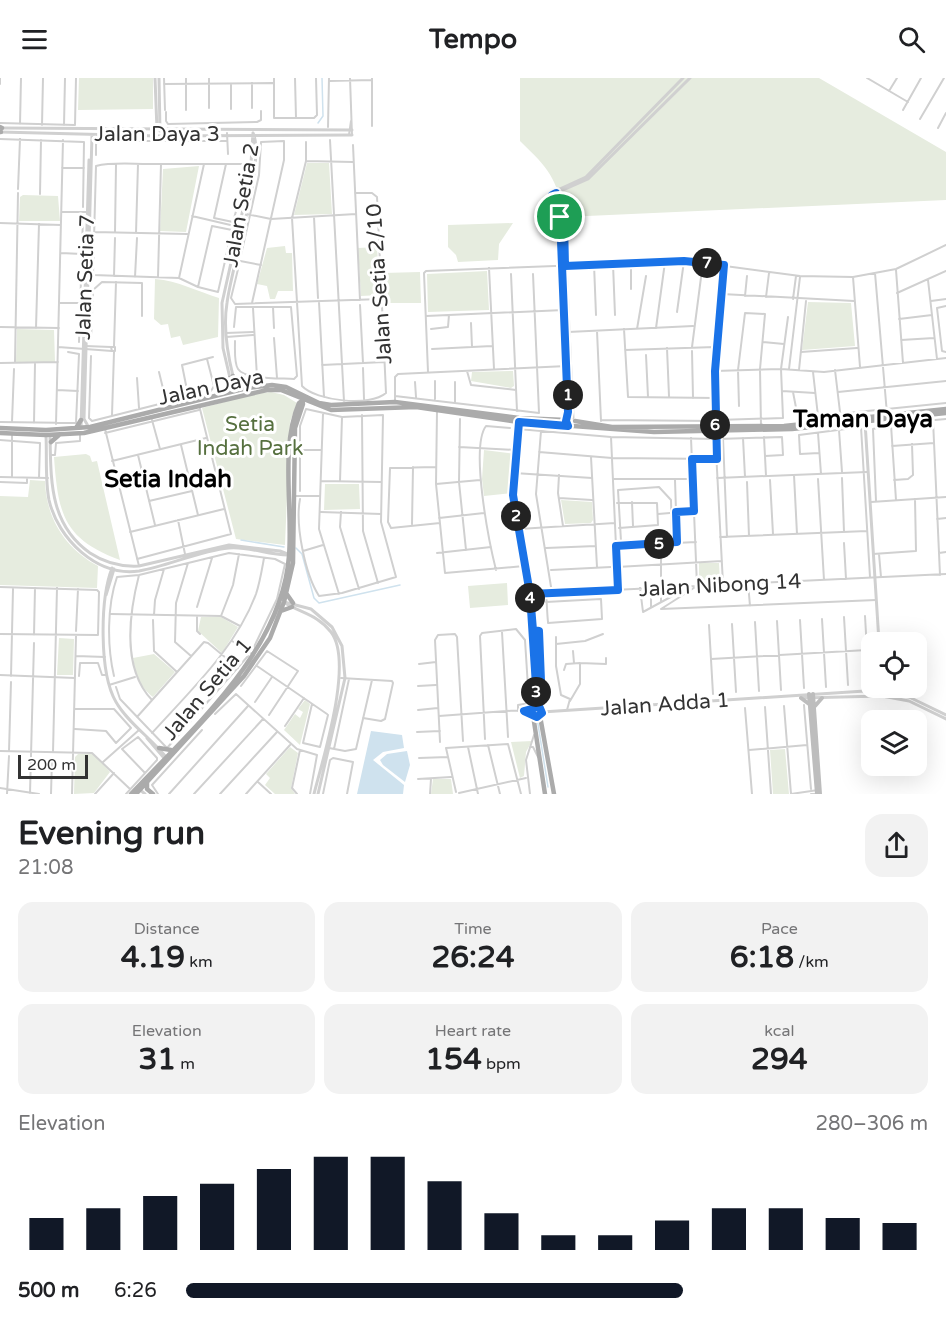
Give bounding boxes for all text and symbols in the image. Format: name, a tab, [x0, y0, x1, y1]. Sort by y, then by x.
icon: menu	[18, 23, 51, 56]
text: Tempo	[429, 23, 517, 56]
icon: search	[895, 23, 928, 56]
street label: Jalan Daya 3	[94, 122, 220, 147]
street label: Jalan Setia 2	[218, 141, 265, 269]
pin	[534, 191, 585, 242]
icon: arrive	[543, 200, 576, 233]
street label: Jalan Setia 2/10	[361, 203, 398, 365]
street label: Jalan Setia 7	[71, 214, 100, 340]
pin: 7	[692, 248, 722, 278]
text: 7	[702, 253, 712, 273]
street label: Jalan Daya	[156, 364, 266, 411]
pin: 1	[553, 380, 583, 410]
text: 1	[563, 385, 573, 405]
district label: Taman Daya	[792, 405, 933, 434]
pin: 6	[700, 410, 730, 440]
park label: Setia Indah Park	[197, 412, 303, 461]
text: 6	[710, 415, 720, 435]
district label: Setia Indah	[104, 465, 232, 494]
pin: 2	[501, 501, 531, 531]
text: 2	[511, 506, 521, 526]
pin: 5	[644, 529, 674, 559]
text: 5	[654, 534, 664, 554]
street label: Jalan Nibong 14	[638, 569, 802, 602]
pin: 4	[515, 583, 545, 613]
text: 4	[525, 588, 535, 608]
map controls	[861, 632, 927, 776]
button: locate	[861, 632, 927, 698]
street label: Jalan Setia 1	[158, 633, 257, 745]
pin: 3	[521, 677, 551, 707]
text: 3	[531, 682, 541, 702]
street label: Jalan Adda 1	[600, 688, 730, 721]
button: layers	[861, 710, 927, 776]
scale bar	[18, 752, 88, 780]
text: 200 m	[27, 755, 76, 775]
text: Evening run	[18, 814, 205, 853]
button: share	[865, 814, 928, 877]
text: 21:08	[18, 856, 73, 880]
text: Distance	[134, 919, 200, 939]
text: Time	[454, 919, 492, 939]
text: Pace	[761, 919, 798, 939]
text: 4.19	[121, 939, 185, 976]
text: 26:24	[431, 939, 515, 976]
text: 6:18	[730, 939, 794, 976]
text: km	[185, 952, 213, 972]
text: /km	[794, 952, 829, 972]
text: Elevation	[132, 1021, 202, 1041]
text: Heart rate	[435, 1021, 511, 1041]
text: kcal	[764, 1021, 794, 1041]
text: 31	[138, 1041, 176, 1078]
text: 154	[425, 1041, 482, 1078]
text: 294	[751, 1041, 808, 1078]
text: m	[176, 1054, 195, 1074]
text: bpm	[482, 1054, 521, 1074]
text: Elevation	[18, 1112, 105, 1136]
text: 280–306 m	[815, 1112, 928, 1136]
text: 500 m	[18, 1279, 79, 1303]
text: 6:26	[114, 1279, 157, 1303]

